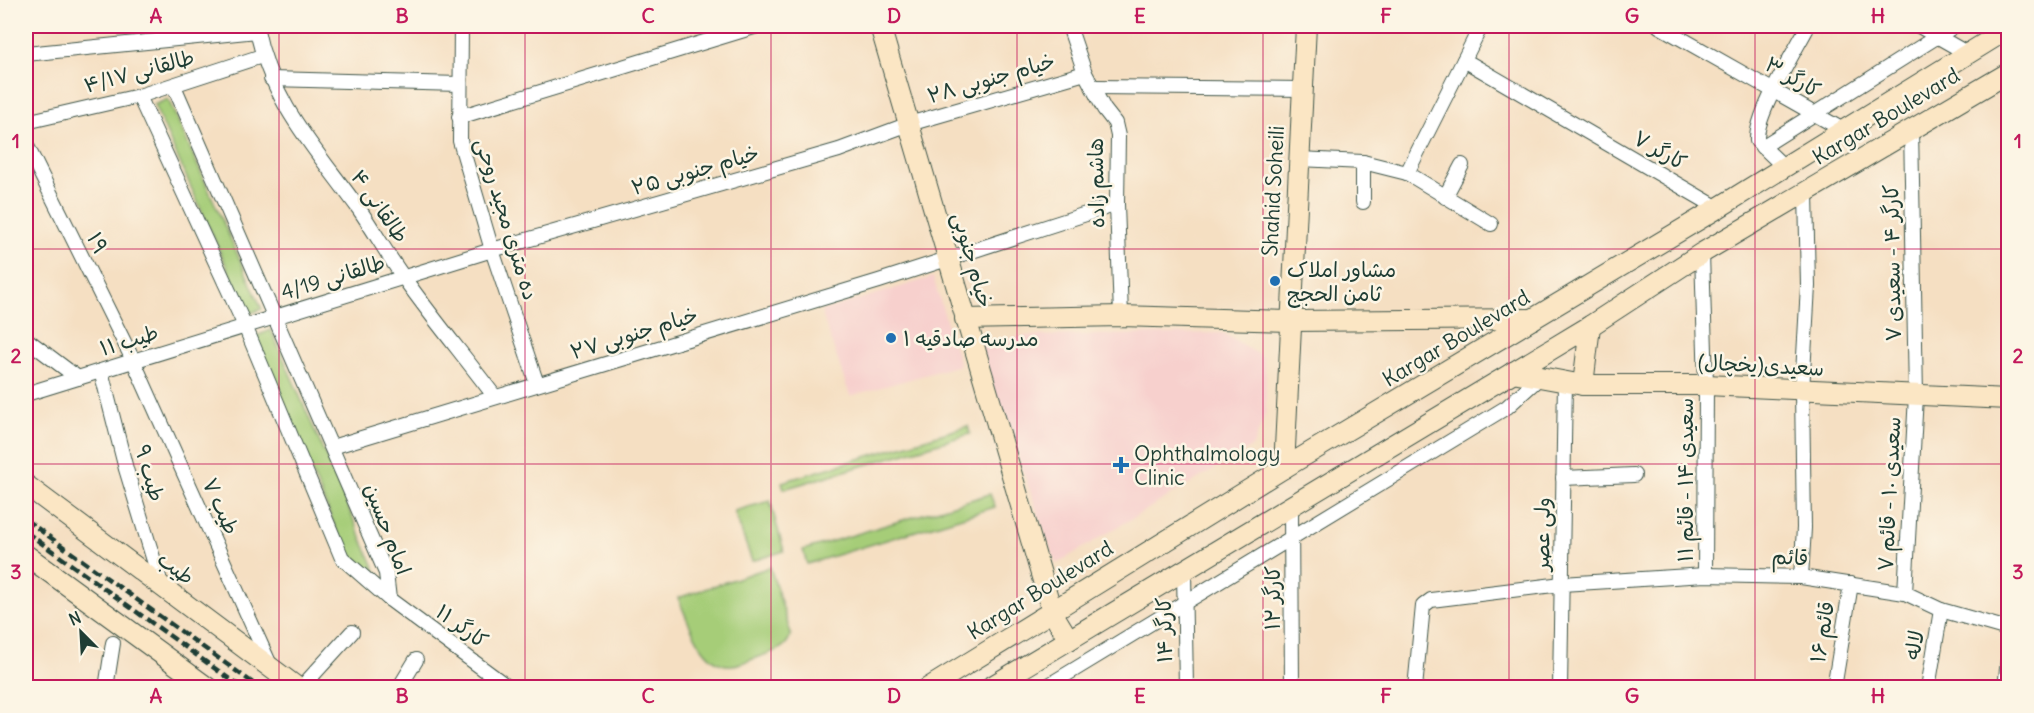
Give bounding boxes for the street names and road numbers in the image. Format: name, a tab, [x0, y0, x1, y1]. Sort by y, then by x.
street label: طالقانی ۴/۱۷	[81, 43, 197, 100]
street label: خیام جنوبی ۲۸	[924, 47, 1059, 112]
street label: کارگر ۳	[1760, 50, 1826, 104]
street label: Kargar Boulevard	[1807, 61, 1965, 171]
street label: کارگر ۷	[1628, 124, 1692, 176]
street label: Shahid Soheili	[1256, 125, 1290, 257]
street label: ده متری مجید روحی	[469, 135, 544, 304]
street label: هاشم زاده	[1082, 138, 1113, 228]
street label: خیام جنوبی ۲۵	[628, 139, 763, 204]
street label: طالقانی ۴	[344, 164, 415, 248]
street label: کارگر ۴ - سعیدی ۷	[1877, 184, 1907, 342]
street label: خیام جنوبی	[944, 209, 999, 312]
street label: ۱۹	[81, 228, 115, 258]
street label: طالقانی 4/19	[278, 248, 389, 307]
street label: Kargar Boulevard	[1377, 283, 1535, 393]
street label: خیام جنوبی ۲۷	[567, 301, 702, 368]
street label: طیب ۱۱	[96, 318, 162, 362]
street label: سعیدی(یخچال)	[1697, 348, 1825, 382]
street label: سعیدی ۱۴ - قائم ۱۱	[1672, 398, 1702, 562]
street label: سعیدی ۱۰ - قائم ۷	[1871, 416, 1910, 572]
street label: طیب ۹	[129, 442, 171, 504]
street label: طیب ۷	[197, 473, 245, 539]
street label: امام حسین	[355, 480, 418, 579]
street label: ولی عصر	[1528, 497, 1557, 573]
street label: Kargar Boulevard	[962, 534, 1118, 646]
street label: قائم	[1771, 543, 1809, 574]
street label: طیب	[152, 545, 200, 591]
street label: کارگر ۱۲	[1259, 566, 1286, 630]
street label: کارگر ۱۴	[1150, 597, 1178, 663]
street label: کارگر ۱۱	[431, 598, 493, 654]
street label: قائم ۱۶	[1804, 599, 1843, 665]
street label: لاله	[1898, 628, 1930, 662]

